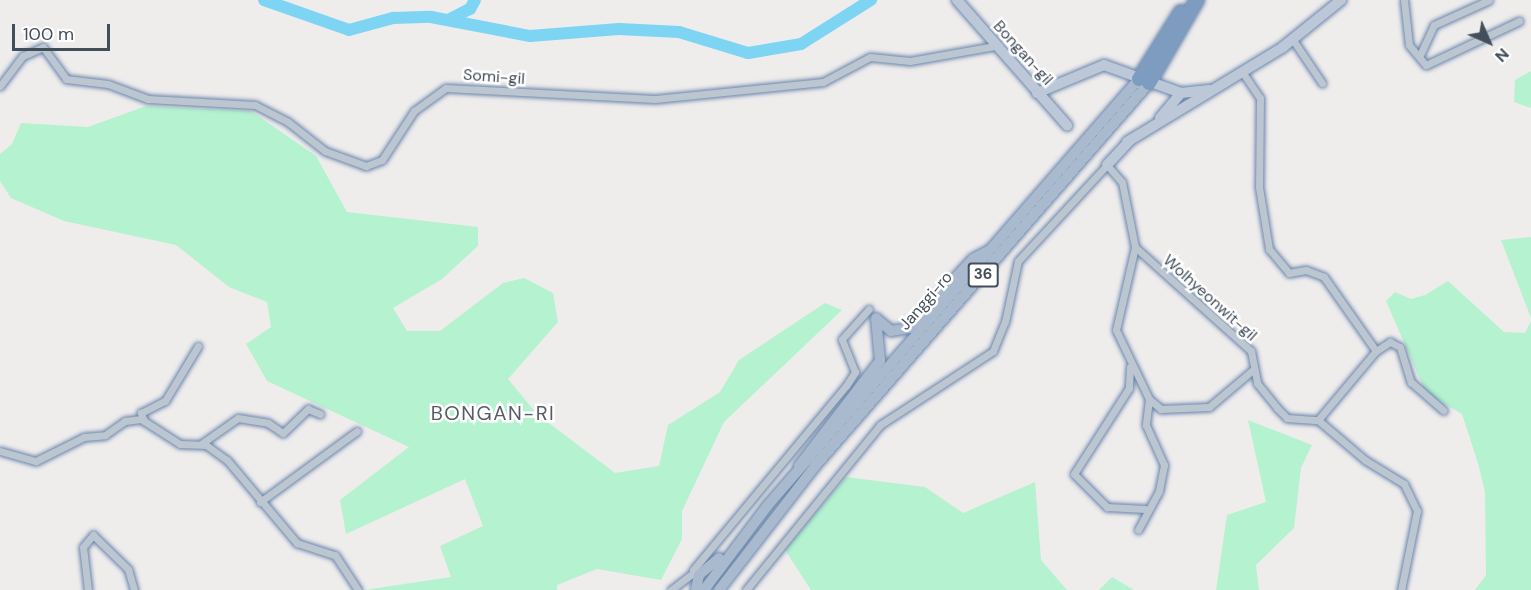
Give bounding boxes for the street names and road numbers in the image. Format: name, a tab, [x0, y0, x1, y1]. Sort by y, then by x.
street label: Bongan-gil	[989, 17, 1057, 89]
street label: Somi-gil	[462, 65, 526, 89]
street label: Wolhyeonwit-gil	[1159, 251, 1261, 345]
road number: 36	[966, 263, 1000, 287]
street label: Janggi-ro	[895, 268, 957, 334]

